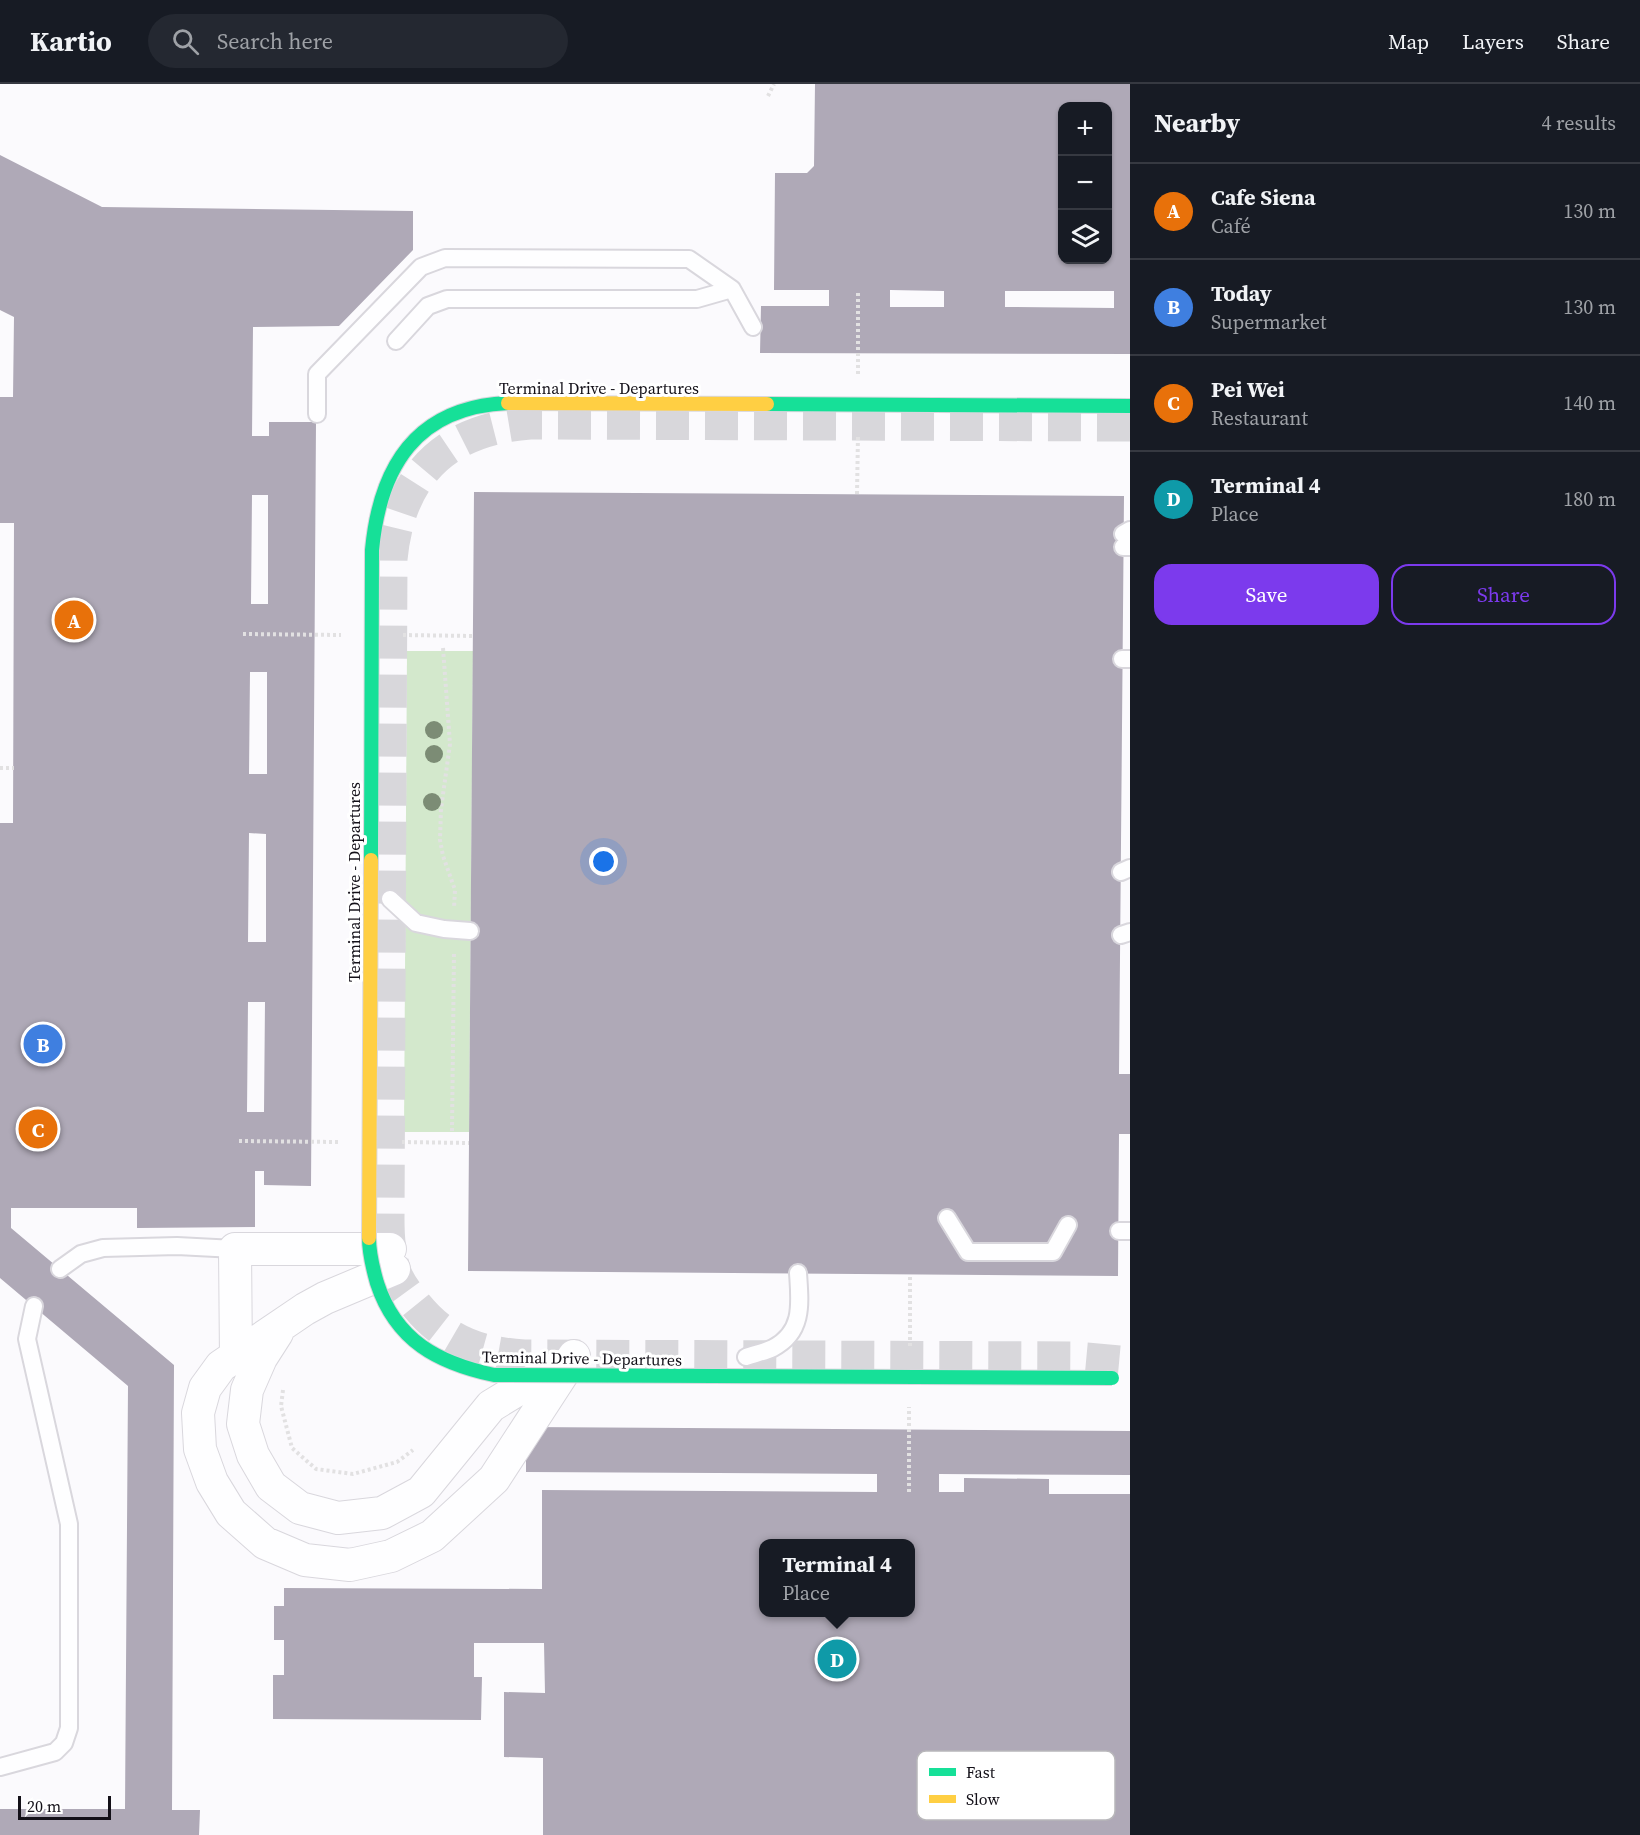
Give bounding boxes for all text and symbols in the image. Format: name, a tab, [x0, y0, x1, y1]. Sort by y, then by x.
search box	[148, 14, 568, 68]
text: Kartio	[30, 22, 112, 60]
icon: search	[169, 25, 202, 58]
text: Search here	[217, 26, 333, 56]
text: Map	[1388, 27, 1429, 56]
text: Layers	[1462, 27, 1524, 56]
text: Share	[1557, 27, 1610, 56]
map controls	[1058, 102, 1112, 264]
button: +	[1058, 102, 1112, 156]
text: Nearby	[1154, 105, 1240, 141]
text: 4 results	[1541, 109, 1616, 137]
button: −	[1058, 156, 1112, 210]
text: Cafe Siena	[1211, 182, 1316, 212]
text: A	[1167, 197, 1180, 225]
text: 130 m	[1563, 197, 1616, 225]
button: layers	[1058, 210, 1112, 264]
text: Café	[1211, 212, 1251, 240]
text: Today	[1211, 278, 1272, 308]
text: B	[1167, 293, 1180, 321]
text: 130 m	[1563, 293, 1616, 321]
text: Supermarket	[1211, 308, 1326, 336]
text: Pei Wei	[1211, 374, 1285, 404]
street label: Terminal Drive - Departures	[499, 377, 699, 399]
text: C	[1167, 389, 1180, 417]
text: 140 m	[1563, 389, 1616, 417]
text: Restaurant	[1211, 404, 1308, 432]
text: Terminal 4	[1211, 470, 1321, 500]
text: D	[1166, 485, 1181, 513]
text: 180 m	[1563, 485, 1616, 513]
text: Place	[1211, 500, 1259, 528]
button: Save	[1154, 564, 1379, 625]
button: Share	[1391, 564, 1616, 625]
pin: A	[54, 598, 94, 642]
street label: Terminal Drive - Departures	[343, 782, 365, 982]
your location	[589, 847, 618, 876]
pin: B	[24, 1022, 63, 1066]
pin: C	[18, 1106, 57, 1152]
street label: Terminal Drive - Departures	[482, 1345, 682, 1371]
popup	[759, 1539, 915, 1617]
text: Terminal 4	[782, 1549, 892, 1579]
text: Place	[782, 1579, 830, 1607]
pin: D	[818, 1636, 856, 1682]
legend	[917, 1751, 1115, 1820]
text: Fast	[966, 1761, 996, 1783]
text: Slow	[966, 1788, 1001, 1810]
scale bar	[18, 1793, 111, 1820]
text: 20 m	[27, 1795, 61, 1817]

